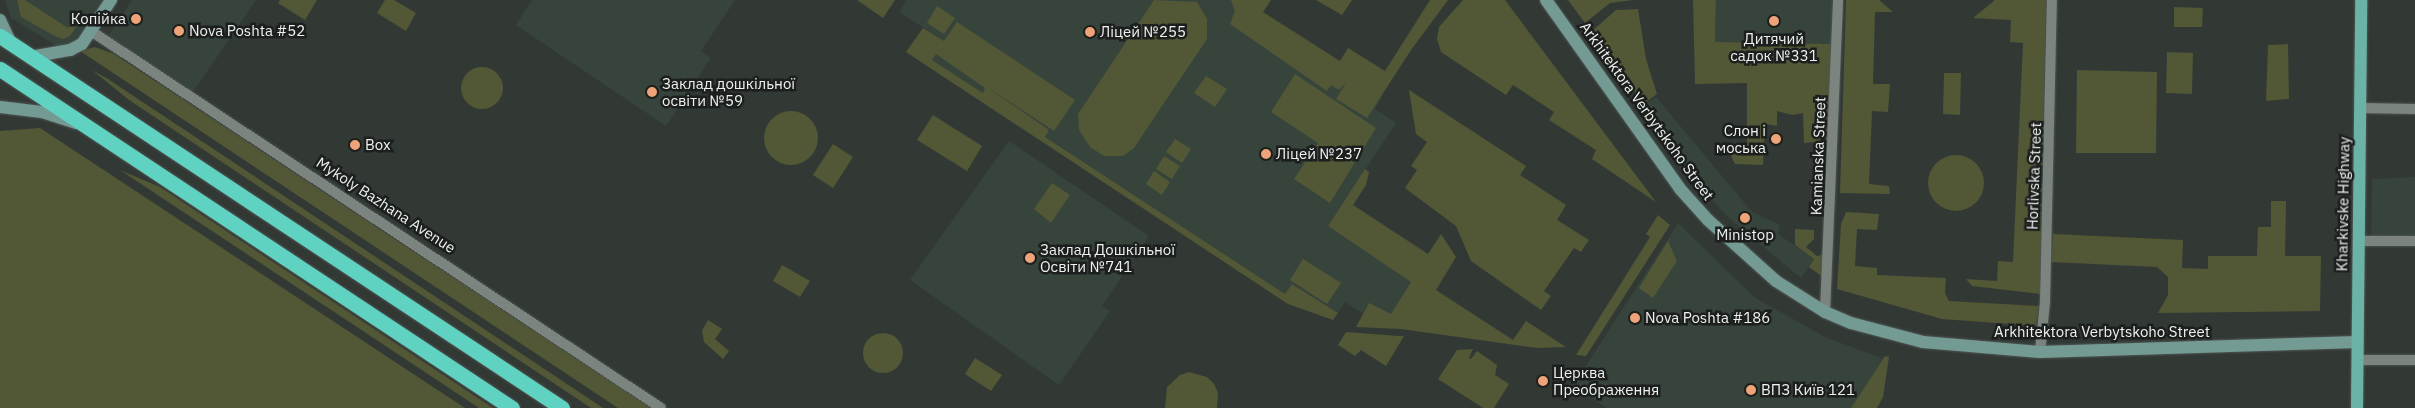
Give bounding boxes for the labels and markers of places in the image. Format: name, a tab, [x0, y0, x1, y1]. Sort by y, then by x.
place label: Копійка	[71, 10, 126, 28]
marker: Копійка	[130, 13, 142, 25]
marker: Дитячий садок №331	[1768, 15, 1780, 27]
place label: Nova Poshta #52	[189, 22, 305, 40]
place label: Ліцей №255	[1100, 23, 1186, 41]
marker: Nova Poshta #52	[173, 25, 185, 37]
marker: Ліцей №255	[1084, 26, 1096, 38]
place label: Дитячий садок №331	[1730, 29, 1818, 64]
place label: Заклад дошкільної освіти №59	[662, 74, 795, 109]
marker: Заклад дошкільної освіти №59	[646, 86, 658, 98]
place label: Слон і моська	[1716, 121, 1766, 156]
marker: Слон і моська	[1770, 133, 1782, 145]
place label: Box	[365, 136, 391, 154]
marker: Box	[349, 139, 361, 151]
place label: Ліцей №237	[1276, 145, 1362, 163]
marker: Ліцей №237	[1260, 148, 1272, 160]
marker: Ministop	[1739, 212, 1751, 224]
place label: Ministop	[1716, 226, 1774, 244]
place label: Заклад Дошкільної Освіти №741	[1040, 240, 1175, 275]
marker: Заклад Дошкільної Освіти №741	[1024, 252, 1036, 264]
place label: Nova Poshta #186	[1645, 309, 1770, 327]
marker: Nova Poshta #186	[1629, 312, 1641, 324]
place label: Церква Преображення	[1553, 363, 1659, 398]
marker: Церква Преображення	[1537, 375, 1549, 387]
place label: ВПЗ Київ 121	[1761, 381, 1855, 399]
marker: ВПЗ Київ 121	[1745, 384, 1757, 396]

